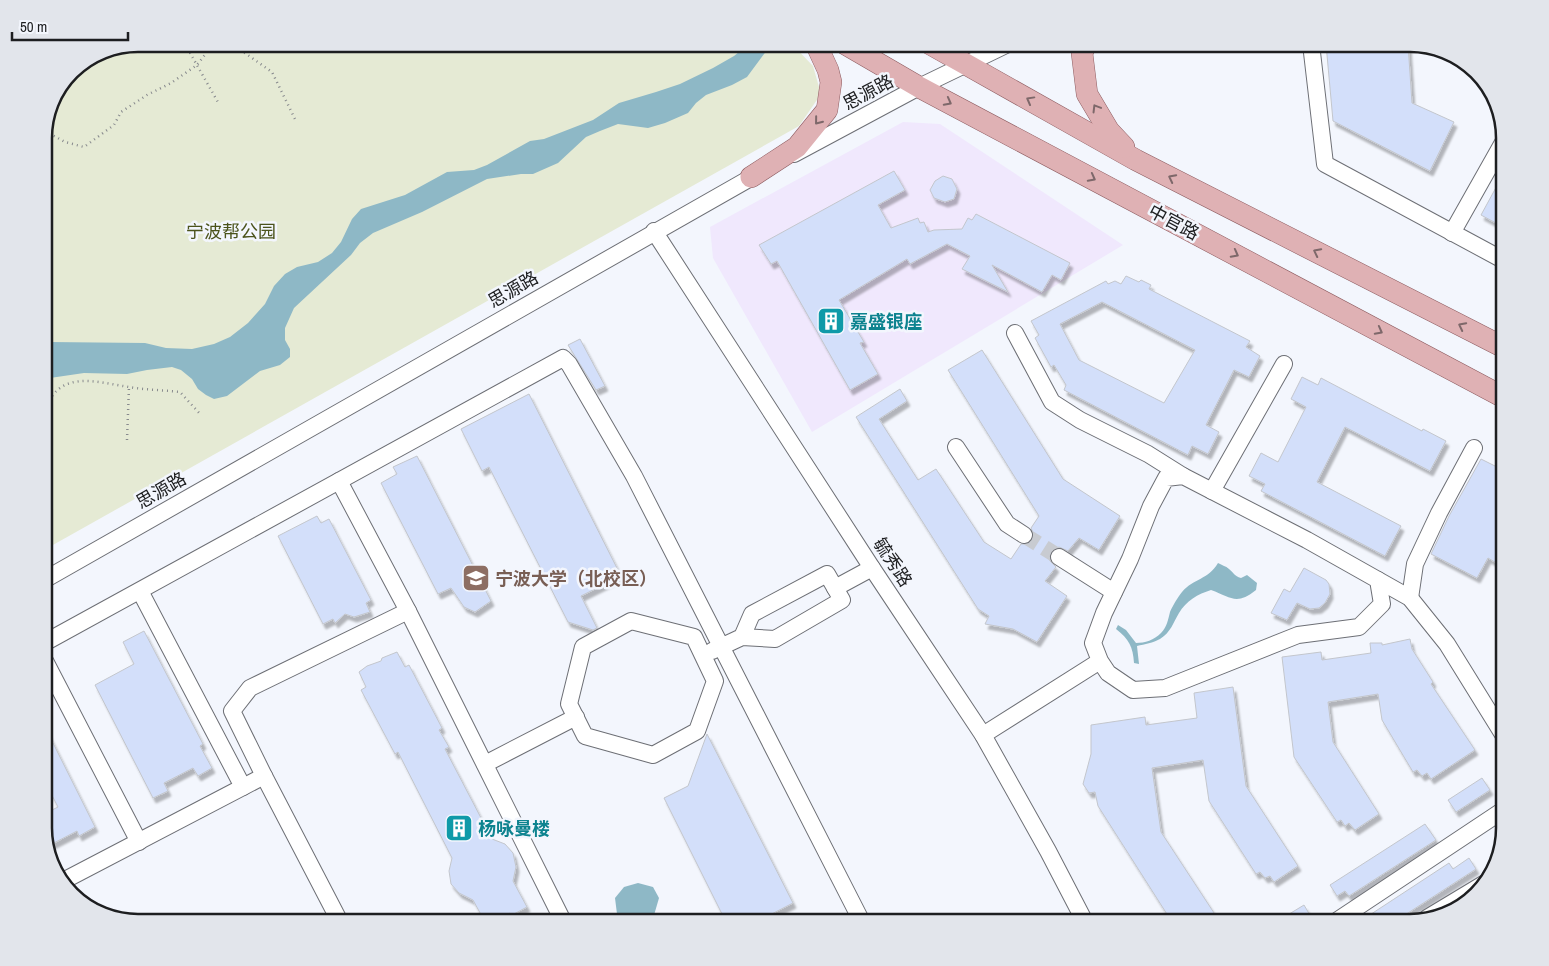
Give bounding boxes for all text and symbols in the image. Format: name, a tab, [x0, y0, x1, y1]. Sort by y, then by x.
scale bar	[12, 10, 129, 42]
text: 50 m	[20, 16, 47, 37]
street label: 思源路	[838, 68, 898, 116]
one-way arrow	[943, 96, 952, 106]
one-way arrow	[1026, 96, 1035, 106]
one-way arrow	[1092, 105, 1102, 114]
one-way arrow	[815, 115, 823, 124]
one-way arrow	[1086, 172, 1095, 182]
one-way arrow	[1168, 174, 1177, 185]
street label: 中官路	[1144, 198, 1204, 246]
park label: 宁波帮公园	[186, 219, 276, 244]
one-way arrow	[1230, 248, 1239, 258]
one-way arrow	[1313, 248, 1322, 258]
street label: 思源路	[483, 265, 543, 313]
building icon: 嘉盛银座	[816, 306, 846, 336]
place label: 嘉盛银座	[850, 309, 922, 334]
one-way arrow	[1458, 322, 1467, 332]
one-way arrow	[1373, 324, 1382, 334]
street label: 思源路	[131, 466, 191, 514]
street label: 毓秀路	[868, 533, 918, 591]
school or university icon: 宁波大学（北校区）	[461, 563, 491, 593]
place label: 宁波大学（北校区）	[495, 566, 657, 591]
building icon: 杨咏曼楼	[444, 813, 474, 843]
place label: 杨咏曼楼	[478, 816, 550, 841]

